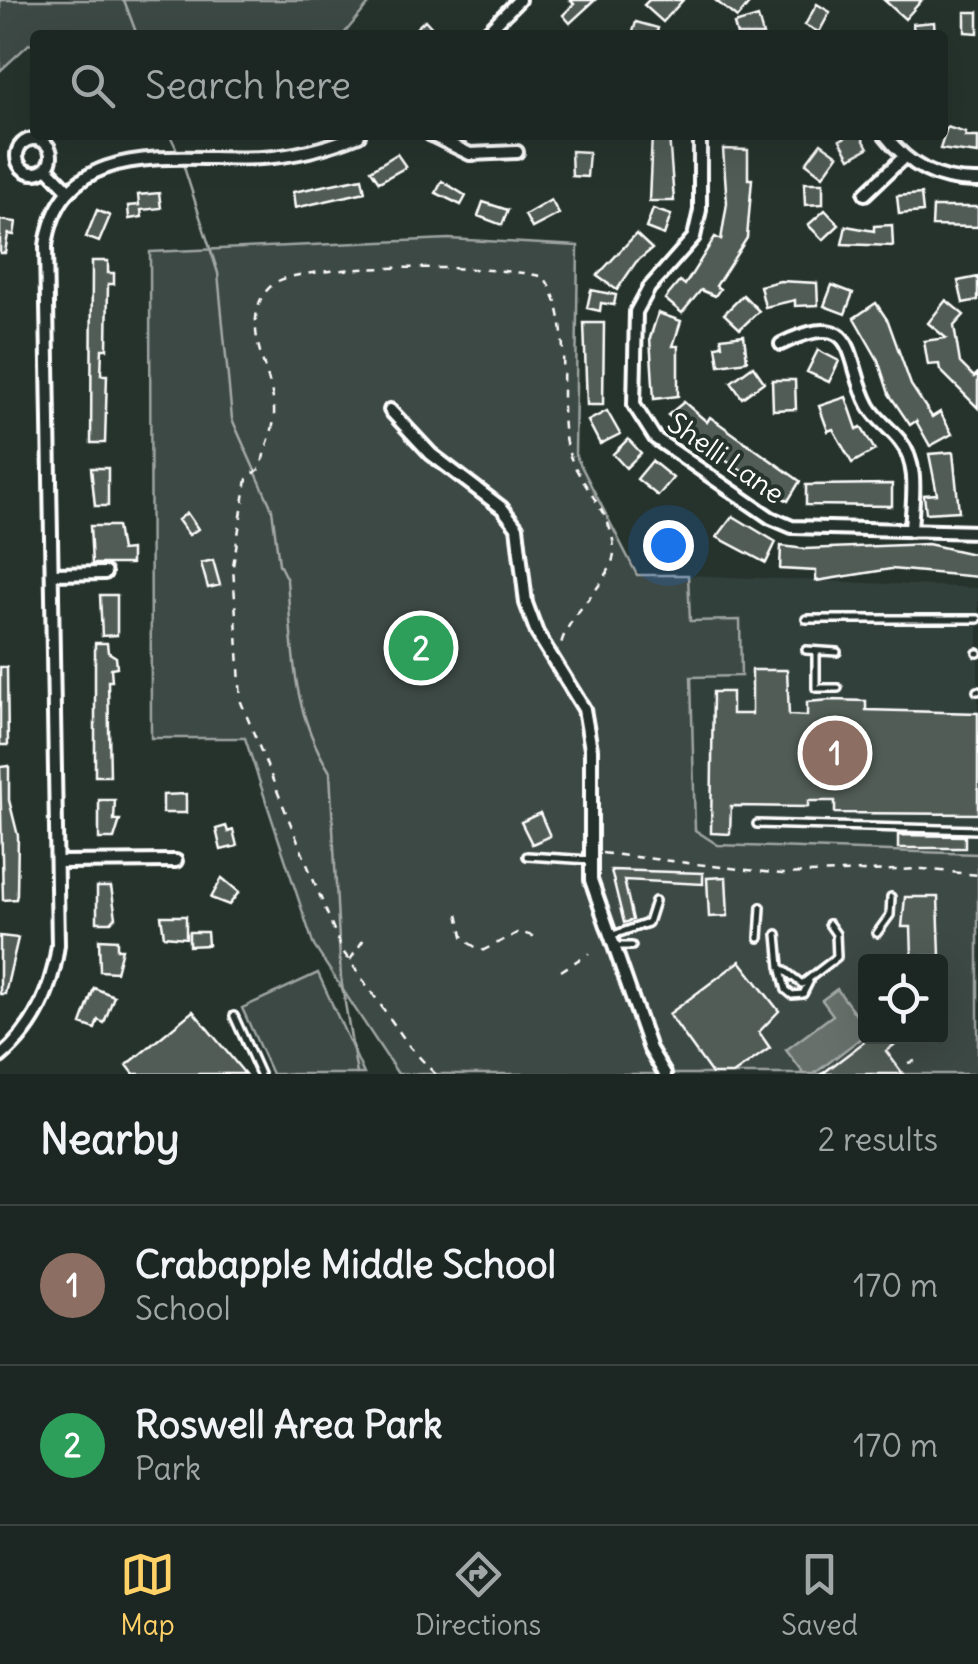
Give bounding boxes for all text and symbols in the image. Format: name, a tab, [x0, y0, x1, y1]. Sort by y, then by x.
search box	[30, 30, 948, 140]
icon: search	[65, 58, 120, 113]
text: Search here	[145, 62, 351, 109]
street label: Shelli Lane	[661, 405, 791, 511]
your location	[643, 520, 694, 571]
pin: 2	[388, 610, 454, 686]
pin: 1	[802, 716, 868, 790]
map controls	[858, 954, 948, 1044]
button: locate	[858, 954, 948, 1044]
text: Nearby	[40, 1113, 179, 1165]
text: 2 results	[818, 1119, 938, 1160]
text: Crabapple Middle School	[135, 1241, 556, 1288]
text: 1	[66, 1265, 79, 1306]
text: 170 m	[853, 1265, 938, 1306]
text: School	[135, 1288, 231, 1329]
text: Roswell Area Park	[135, 1401, 442, 1448]
text: 2	[64, 1425, 81, 1466]
text: 170 m	[853, 1425, 938, 1466]
text: Park	[135, 1448, 201, 1489]
tab: Map	[120, 1547, 175, 1643]
tab: Directions	[415, 1547, 541, 1643]
tab: Saved	[781, 1547, 858, 1643]

